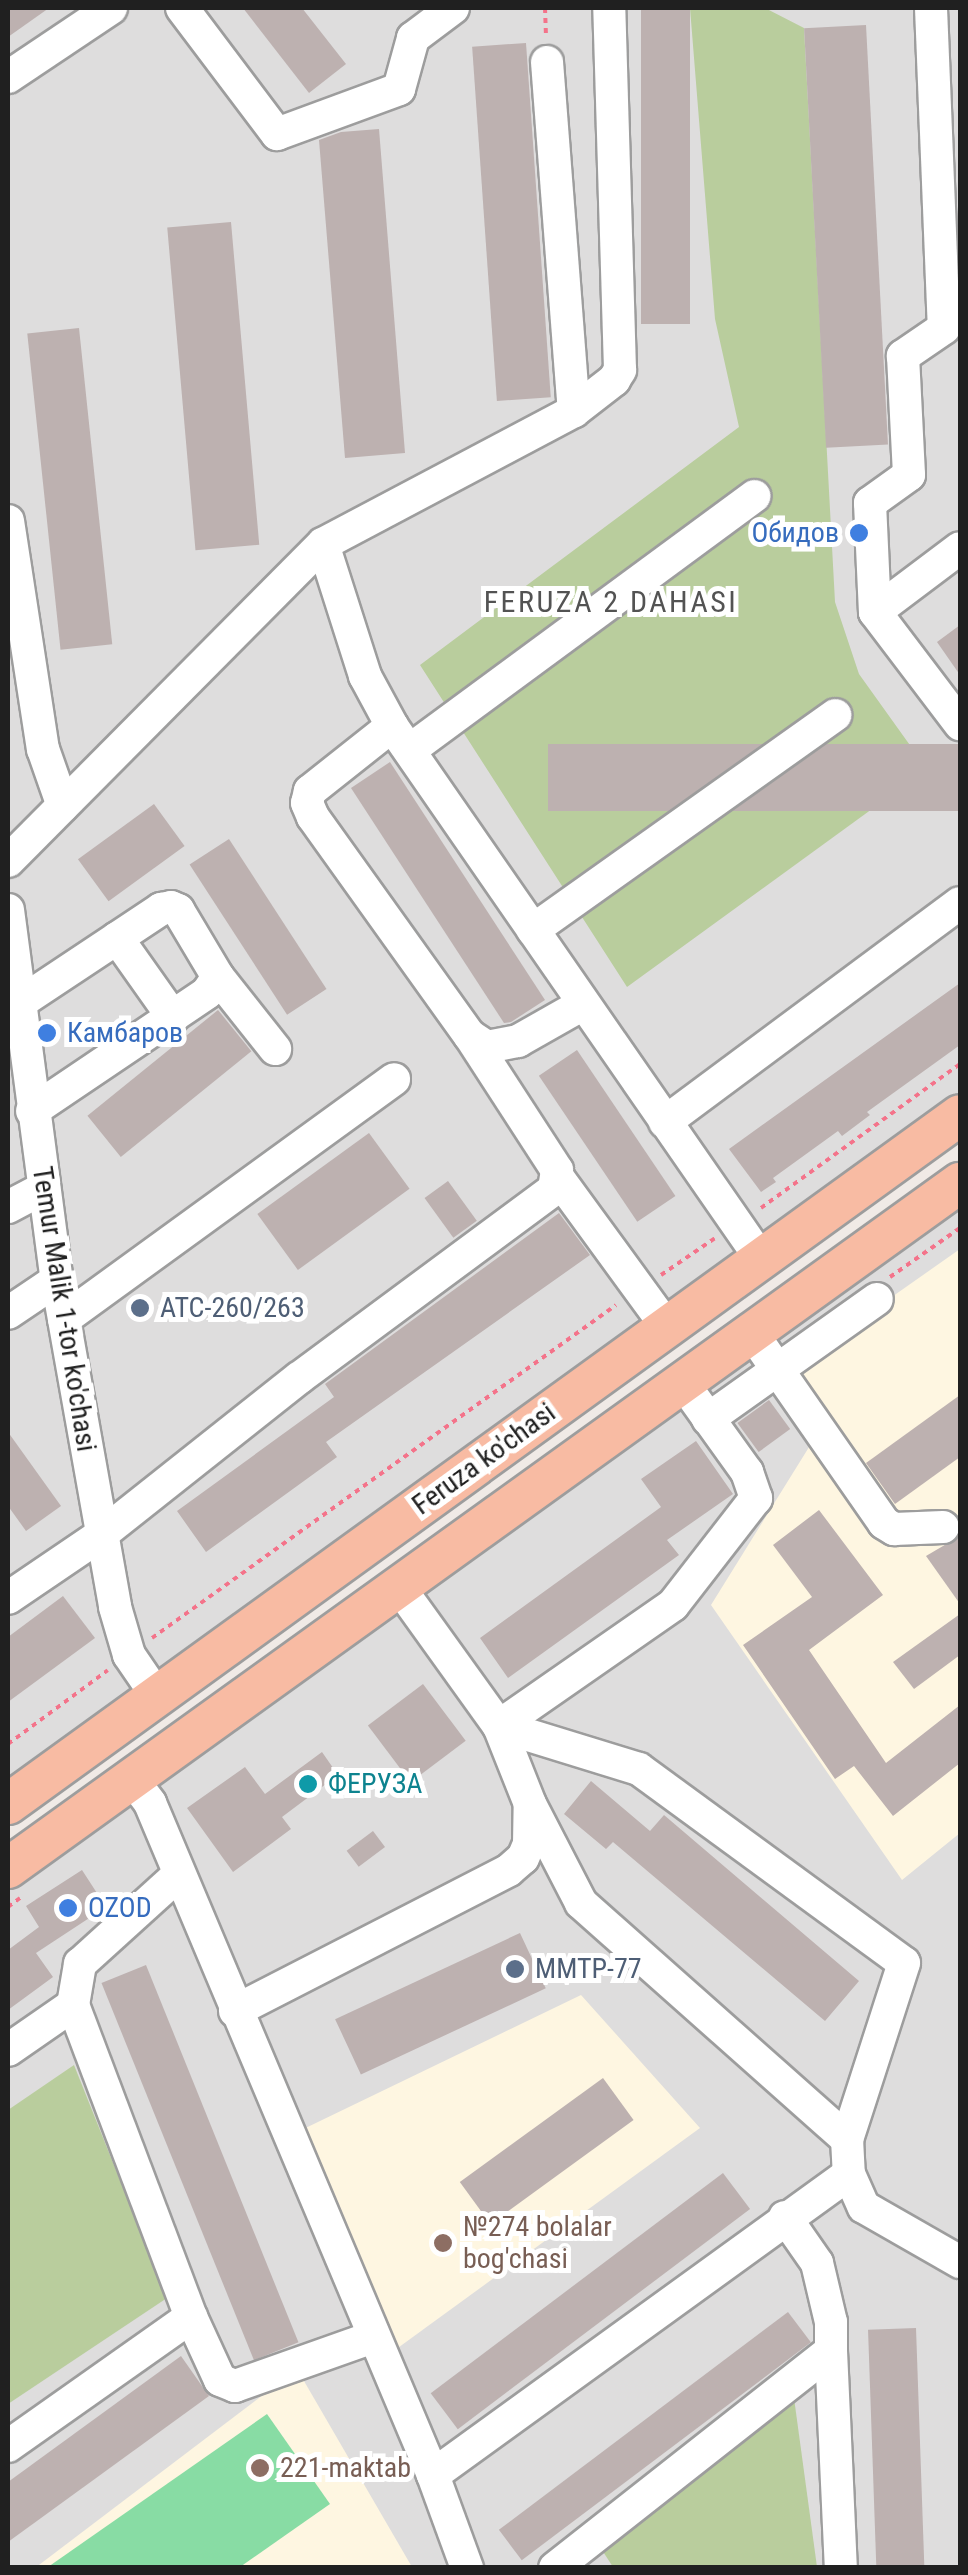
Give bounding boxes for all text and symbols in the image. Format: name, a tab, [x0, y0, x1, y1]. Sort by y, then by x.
place label: Обидов	[751, 516, 839, 550]
marker: Обидов	[848, 522, 870, 544]
district label: FERUZA 2 DAHASI	[484, 584, 738, 620]
place label: Камбаров	[67, 1016, 183, 1050]
marker: Камбаров	[36, 1022, 58, 1044]
street label: Temur Malik 1-tor ko'chasi	[25, 1164, 103, 1454]
place label: АТС-260/263	[160, 1291, 305, 1325]
marker: АТС-260/263	[129, 1297, 151, 1319]
street label: Feruza ko'chasi	[406, 1396, 562, 1522]
place label: ФЕРУЗА	[328, 1767, 422, 1801]
marker: ФЕРУЗА	[297, 1773, 319, 1795]
place label: OZOD	[88, 1891, 152, 1925]
marker: OZOD	[57, 1897, 79, 1919]
place label: MMTP-77	[535, 1952, 642, 1986]
marker: MMTP-77	[504, 1958, 526, 1980]
place label: №274 bolalar bog'chasi	[463, 2210, 612, 2276]
marker: №274 bolalar bog'chasi	[432, 2232, 454, 2254]
place label: 221-maktab	[280, 2451, 411, 2485]
marker: 221-maktab	[249, 2457, 271, 2479]

